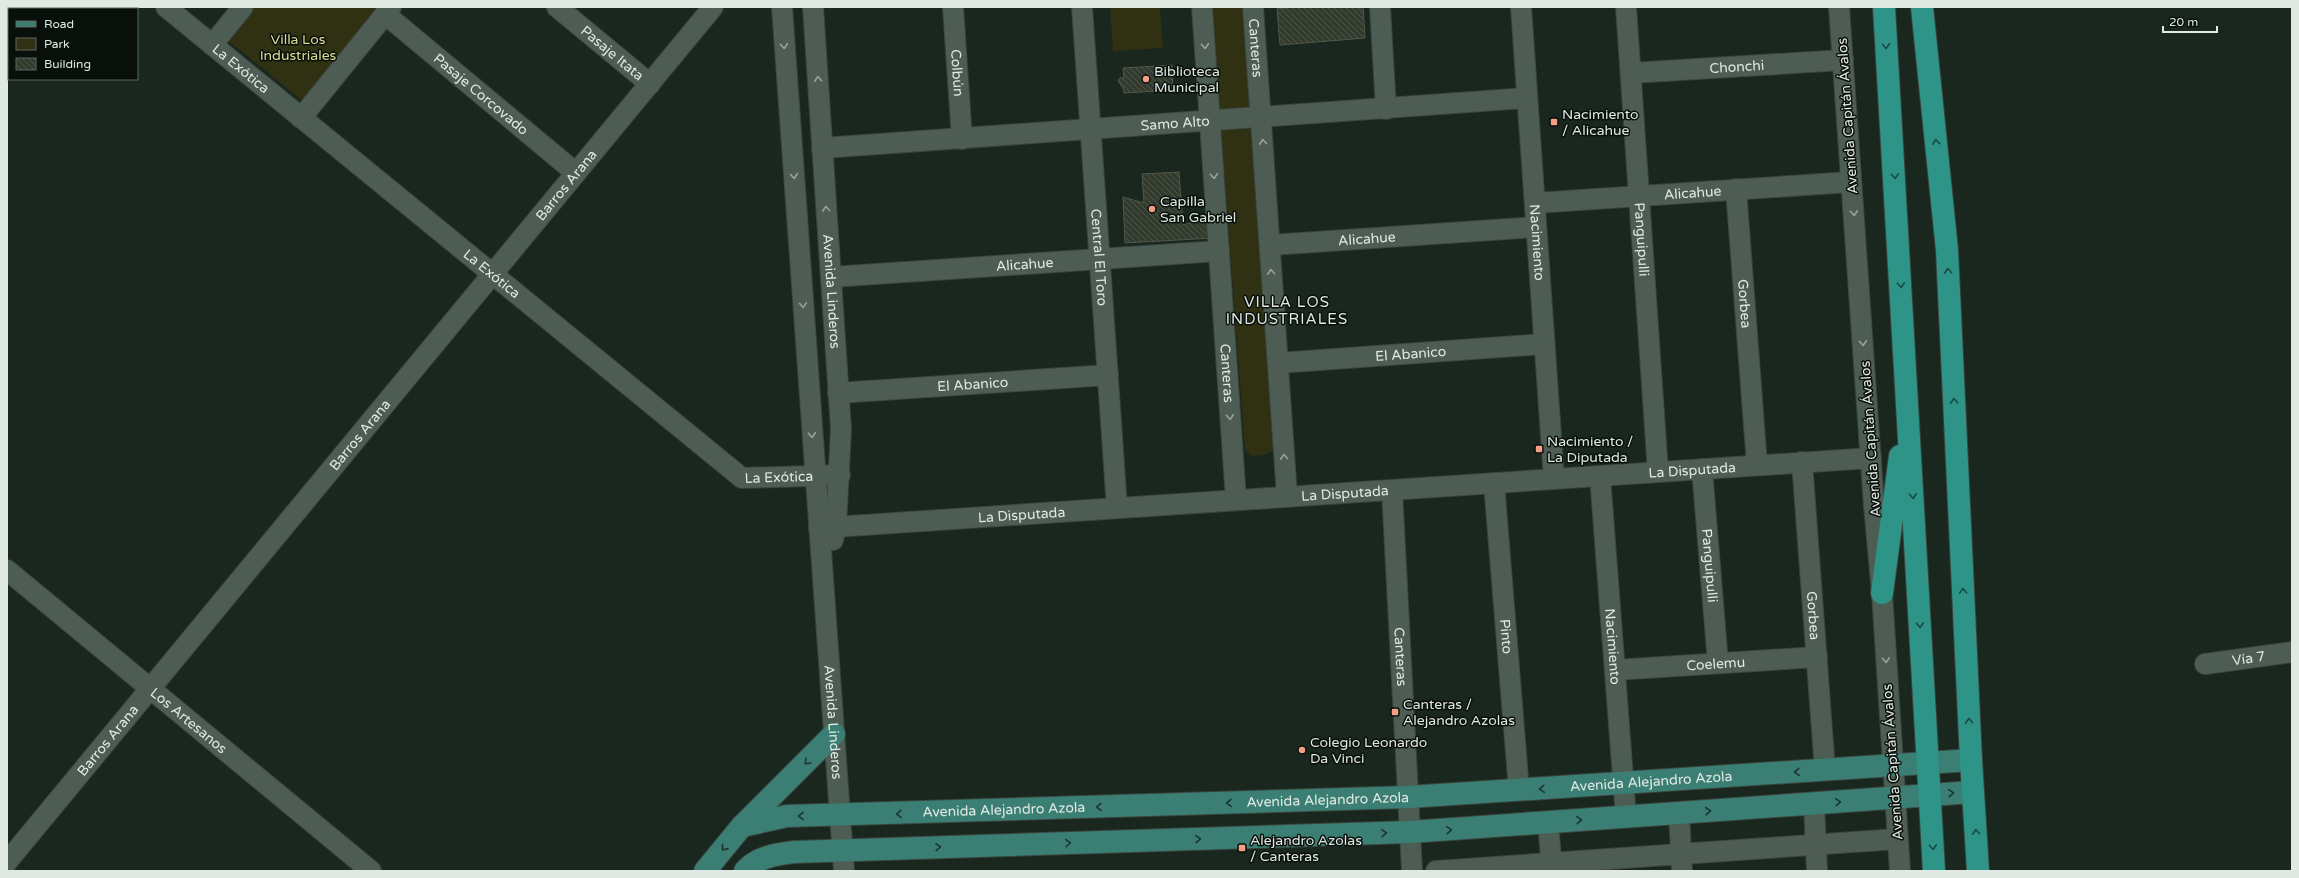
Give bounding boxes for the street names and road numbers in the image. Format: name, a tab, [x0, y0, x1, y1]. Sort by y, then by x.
street label: Canteras	[1245, 18, 1266, 78]
street label: Pasaje Itata	[577, 22, 647, 84]
street label: Avenida Capitán Ávalos	[1834, 37, 1861, 195]
street label: La Exótica	[209, 40, 273, 97]
street label: Colbún	[947, 49, 967, 97]
street label: Pasaje Corcovado	[430, 50, 532, 139]
street label: Chonchi	[1709, 57, 1765, 77]
street label: Samo Alto	[1140, 113, 1210, 134]
street label: Barros Arana	[532, 146, 601, 224]
street label: Alicahue	[1663, 183, 1722, 203]
street label: Panguipulli	[1630, 202, 1653, 277]
street label: Nacimiento	[1526, 204, 1548, 281]
street label: Central El Toro	[1087, 208, 1111, 307]
street label: Alicahue	[1337, 229, 1396, 249]
street label: Avenida Linderos	[819, 234, 844, 350]
street label: La Exótica	[460, 246, 524, 302]
street label: Alicahue	[995, 254, 1054, 275]
street label: Gorbea	[1734, 279, 1755, 329]
street label: Canteras	[1216, 343, 1237, 404]
street label: El Abanico	[1375, 343, 1447, 365]
street label: Avenida Capitán Ávalos	[1857, 360, 1884, 518]
street label: El Abanico	[937, 374, 1009, 395]
street label: Barros Arana	[326, 396, 394, 474]
street label: La Disputada	[1648, 459, 1736, 482]
street label: La Exótica	[744, 468, 813, 487]
street label: La Disputada	[1301, 482, 1389, 505]
street label: La Disputada	[977, 504, 1066, 526]
street label: Panguipulli	[1698, 528, 1721, 603]
street label: Gorbea	[1803, 590, 1823, 641]
street label: Nacimiento	[1601, 608, 1624, 685]
street label: Pinto	[1496, 618, 1516, 655]
street label: Canteras	[1390, 627, 1410, 687]
street label: Vía 7	[2231, 648, 2266, 669]
street label: Coelemu	[1686, 654, 1746, 674]
street label: Avenida Linderos	[820, 664, 845, 780]
street label: Avenida Capitán Ávalos	[1879, 683, 1906, 841]
street label: Los Artesanos	[147, 684, 231, 758]
street label: Barros Arana	[74, 702, 142, 779]
street label: Avenida Alejandro Azola	[1569, 768, 1733, 795]
street label: Avenida Alejandro Azola	[1246, 789, 1409, 811]
street label: Avenida Alejandro Azola	[922, 799, 1085, 821]

